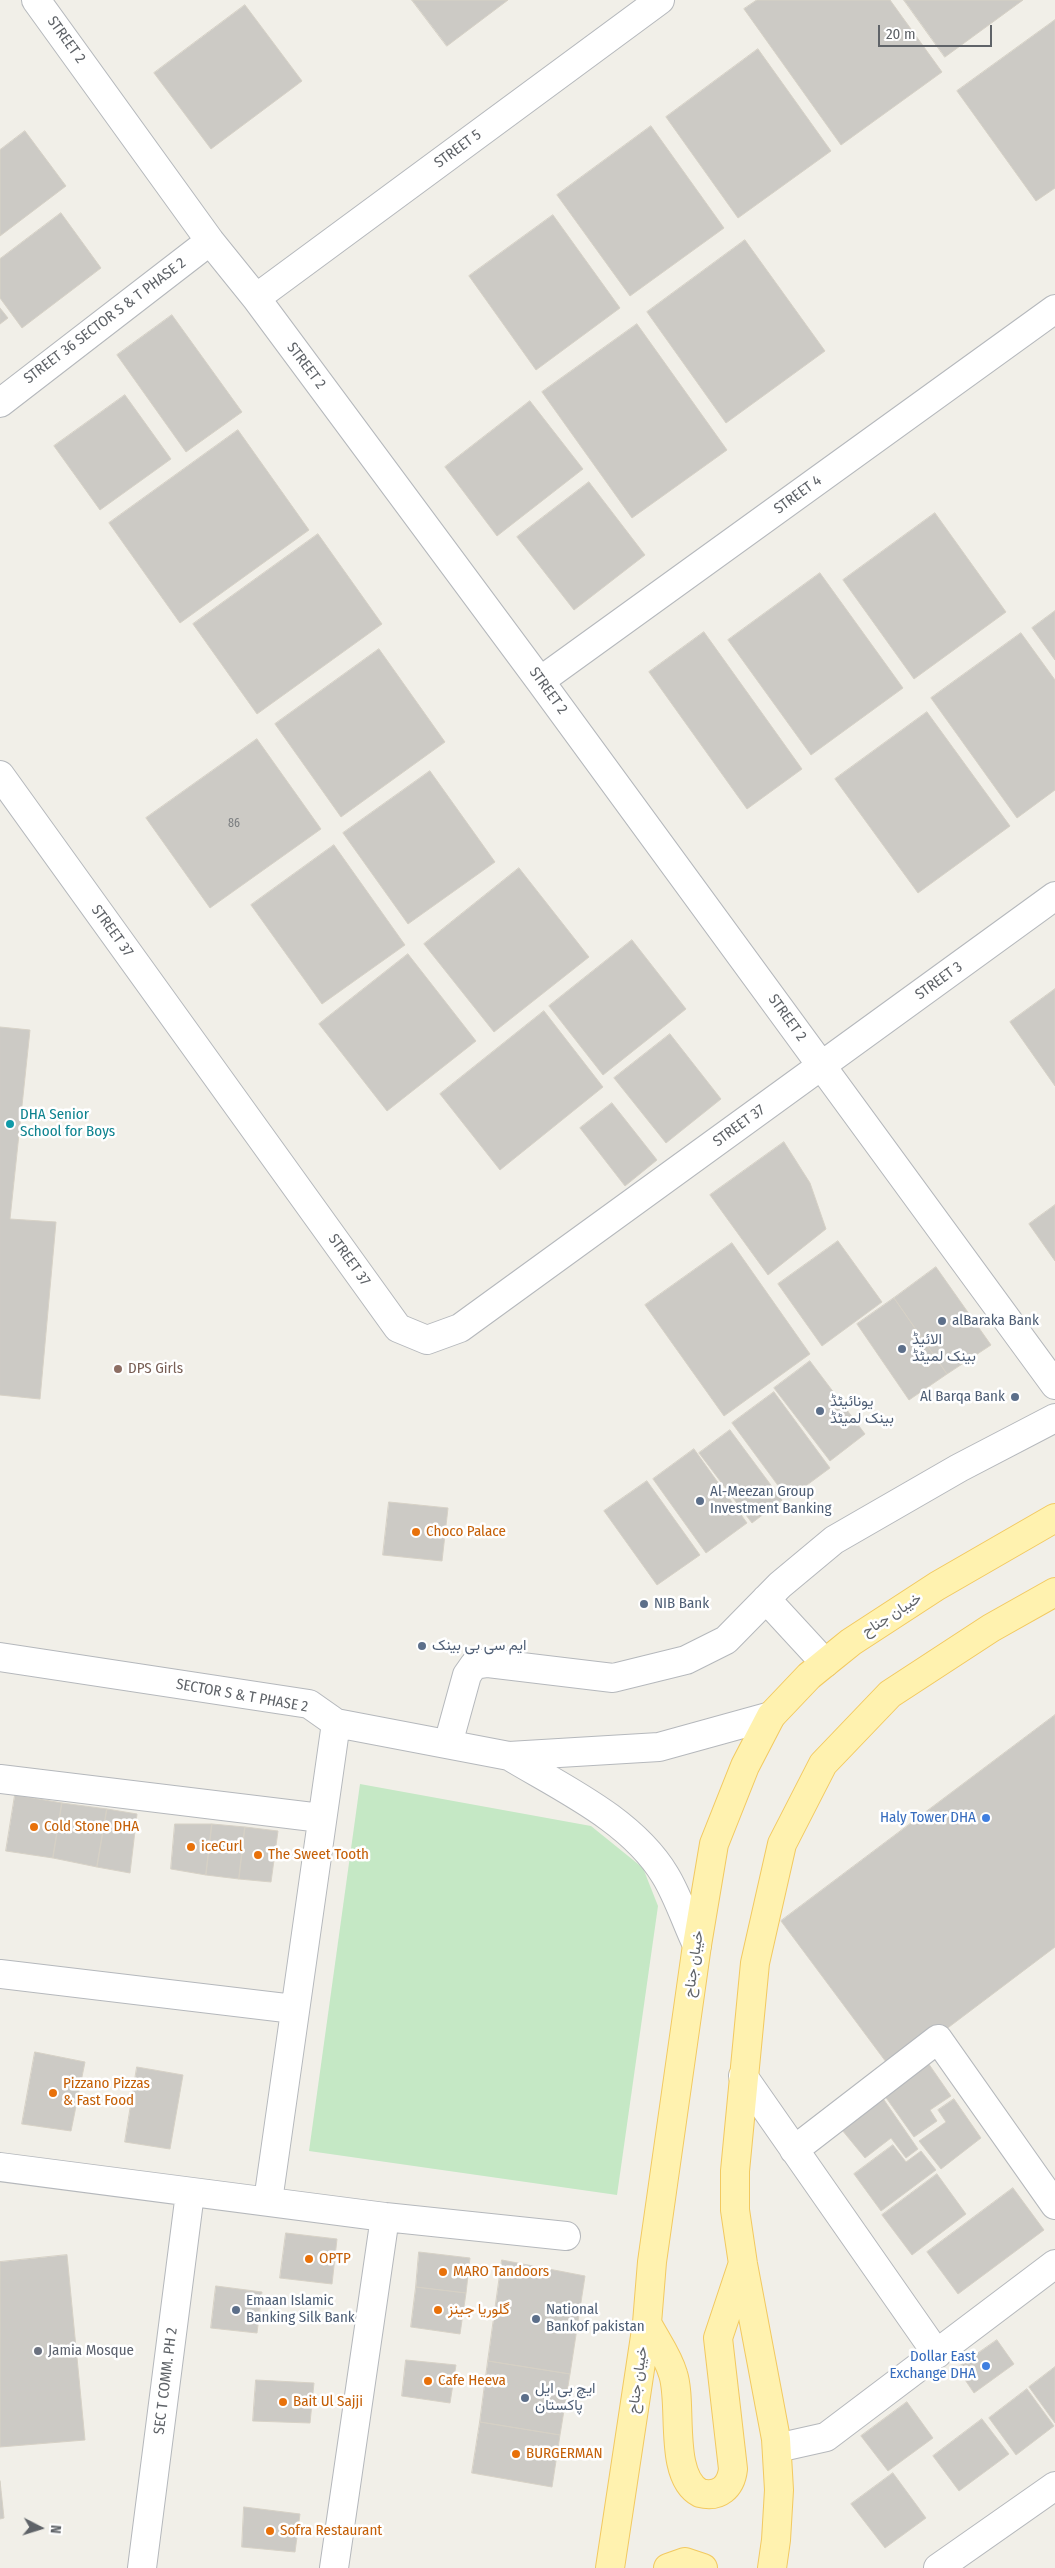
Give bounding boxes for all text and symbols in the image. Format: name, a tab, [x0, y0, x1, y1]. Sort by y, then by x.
street label: STREET 2	[43, 13, 89, 67]
scale bar	[880, 15, 994, 47]
text: 20 m	[886, 25, 916, 43]
street label: STREET 5	[431, 126, 485, 172]
street label: STREET 36 SECTOR S & T PHASE 2	[20, 254, 190, 388]
street label: STREET 2	[283, 339, 329, 393]
street label: STREET 4	[771, 472, 825, 518]
street label: STREET 2	[525, 664, 571, 718]
house number: 86	[228, 817, 240, 831]
street label: STREET 37	[87, 902, 137, 960]
street label: STREET 3	[912, 958, 966, 1004]
street label: STREET 2	[764, 991, 810, 1045]
street label: STREET 37	[710, 1101, 768, 1151]
place label: DHA Senior School for Boys	[20, 1106, 115, 1141]
marker: DHA Senior School for Boys	[4, 1118, 16, 1130]
street label: STREET 37	[324, 1231, 374, 1289]
place label: alBaraka Bank	[952, 1312, 1039, 1330]
marker: alBaraka Bank	[936, 1315, 948, 1327]
place label: الائیڈ بینک لمیٹڈ	[912, 1331, 976, 1366]
marker: الائیڈ بینک لمیٹڈ	[896, 1343, 908, 1355]
place label: DPS Girls	[128, 1360, 183, 1378]
marker: DPS Girls	[112, 1363, 124, 1375]
place label: Al Barqa Bank	[920, 1388, 1005, 1406]
marker: Al Barqa Bank	[1009, 1391, 1021, 1403]
place label: یونائیٹڈ بینک لمیٹڈ	[830, 1393, 894, 1428]
marker: یونائیٹڈ بینک لمیٹڈ	[814, 1405, 826, 1417]
place label: Al-Meezan Group Investment Banking	[710, 1483, 832, 1518]
marker: Al-Meezan Group Investment Banking	[694, 1495, 706, 1507]
place label: Choco Palace	[426, 1523, 506, 1541]
marker: Choco Palace	[410, 1526, 422, 1538]
street label: خیبان جناح	[859, 1589, 925, 1641]
place label: NIB Bank	[654, 1595, 709, 1613]
marker: NIB Bank	[638, 1598, 650, 1610]
place label: ایم سی بی بینک	[432, 1637, 526, 1655]
marker: ایم سی بی بینک	[416, 1640, 428, 1652]
street label: SECTOR S & T PHASE 2	[175, 1676, 309, 1716]
place label: Haly Tower DHA	[880, 1809, 976, 1827]
marker: Haly Tower DHA	[980, 1812, 992, 1824]
place label: Cold Stone DHA	[44, 1818, 139, 1836]
marker: Cold Stone DHA	[28, 1821, 40, 1833]
place label: iceCurl	[201, 1838, 243, 1856]
marker: iceCurl	[185, 1841, 197, 1853]
place label: The Sweet Tooth	[268, 1846, 369, 1864]
marker: The Sweet Tooth	[252, 1849, 264, 1861]
street label: خیبان جناح	[680, 1929, 708, 1999]
place label: Pizzano Pizzas & Fast Food	[63, 2075, 150, 2110]
marker: Pizzano Pizzas & Fast Food	[47, 2087, 59, 2099]
place label: OPTP	[319, 2250, 351, 2268]
marker: OPTP	[303, 2253, 315, 2265]
place label: MARO Tandoors	[453, 2263, 549, 2281]
marker: MARO Tandoors	[437, 2266, 449, 2278]
place label: Emaan Islamic Banking Silk Bank	[246, 2292, 355, 2327]
place label: گلوریا جینز	[448, 2301, 510, 2319]
place label: National Bankof pakistan	[546, 2301, 645, 2336]
marker: Emaan Islamic Banking Silk Bank	[230, 2304, 242, 2316]
marker: گلوریا جینز	[432, 2304, 444, 2316]
marker: National Bankof pakistan	[530, 2313, 542, 2325]
street label: SEC T COMM. PH 2	[151, 2326, 181, 2436]
place label: Jamia Mosque	[48, 2342, 134, 2360]
marker: Jamia Mosque	[32, 2345, 44, 2357]
street label: خیبان جناح	[624, 2345, 652, 2415]
place label: Dollar East Exchange DHA	[890, 2348, 976, 2383]
marker: Dollar East Exchange DHA	[980, 2360, 992, 2372]
place label: Cafe Heeva	[438, 2372, 506, 2390]
marker: Cafe Heeva	[422, 2375, 434, 2387]
place label: ایچ بی ایل پاکستان	[535, 2380, 596, 2415]
marker: ایچ بی ایل پاکستان	[519, 2392, 531, 2404]
place label: Bait Ul Sajji	[293, 2393, 363, 2411]
marker: Bait Ul Sajji	[277, 2396, 289, 2408]
place label: BURGERMAN	[526, 2445, 603, 2463]
marker: BURGERMAN	[510, 2448, 522, 2460]
north arrow	[15, 2503, 65, 2553]
place label: Sofra Restaurant	[280, 2522, 382, 2540]
text: N	[47, 2524, 64, 2534]
marker: Sofra Restaurant	[264, 2525, 276, 2537]

